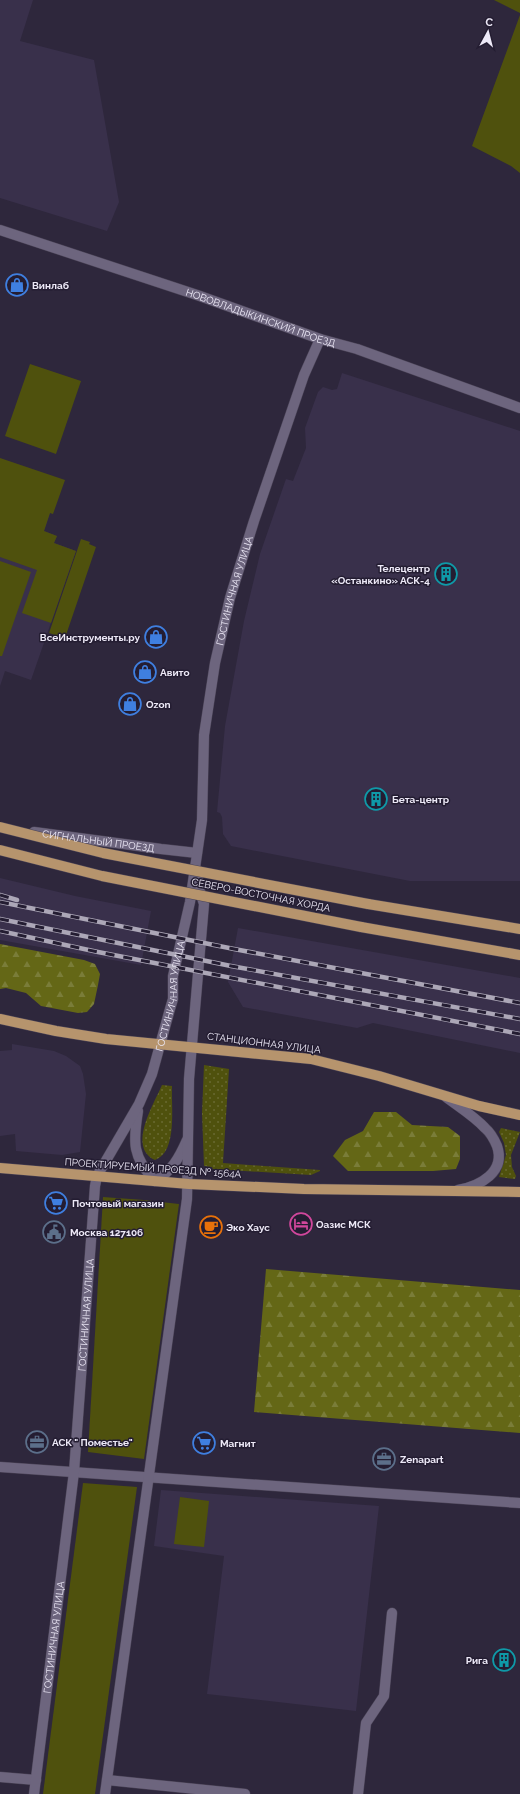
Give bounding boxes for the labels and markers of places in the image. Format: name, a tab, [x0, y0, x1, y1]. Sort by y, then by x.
shop icon: Винлаб	[4, 272, 30, 298]
place label: Винлаб	[32, 280, 69, 291]
building icon: Телецентр «Останкино» АСК-4	[433, 561, 459, 587]
place label: Телецентр «Останкино» АСК-4	[331, 563, 431, 586]
shop icon: ВсеИнструменты.ру	[143, 624, 169, 650]
place label: ВсеИнструменты.ру	[40, 632, 140, 643]
shop icon: Авито	[132, 659, 158, 685]
place label: Авито	[160, 667, 190, 678]
shop icon: Ozon	[117, 691, 143, 717]
place label: Ozon	[146, 699, 170, 710]
building icon: Бета-центр	[363, 786, 389, 812]
place label: Бета-центр	[392, 794, 450, 805]
supermarket icon: Почтовый магазин	[43, 1190, 69, 1216]
place label: Почтовый магазин	[72, 1198, 164, 1209]
hotel icon: Оазис МСК	[288, 1211, 314, 1237]
cafe icon: Эко Хаус	[198, 1214, 224, 1240]
public building icon: Москва 127106	[41, 1219, 67, 1245]
place label: Оазис МСК	[316, 1219, 371, 1230]
place label: Эко Хаус	[226, 1222, 270, 1233]
place label: Москва 127106	[70, 1227, 143, 1238]
office icon: АСК " Поместье"	[24, 1429, 50, 1455]
supermarket icon: Магнит	[191, 1430, 217, 1456]
place label: АСК " Поместье"	[52, 1437, 133, 1448]
place label: Магнит	[220, 1438, 256, 1449]
office icon: Zenapart	[371, 1446, 397, 1472]
place label: Zenapart	[400, 1454, 444, 1465]
building icon: Рига	[491, 1647, 517, 1673]
place label: Рига	[466, 1655, 488, 1666]

